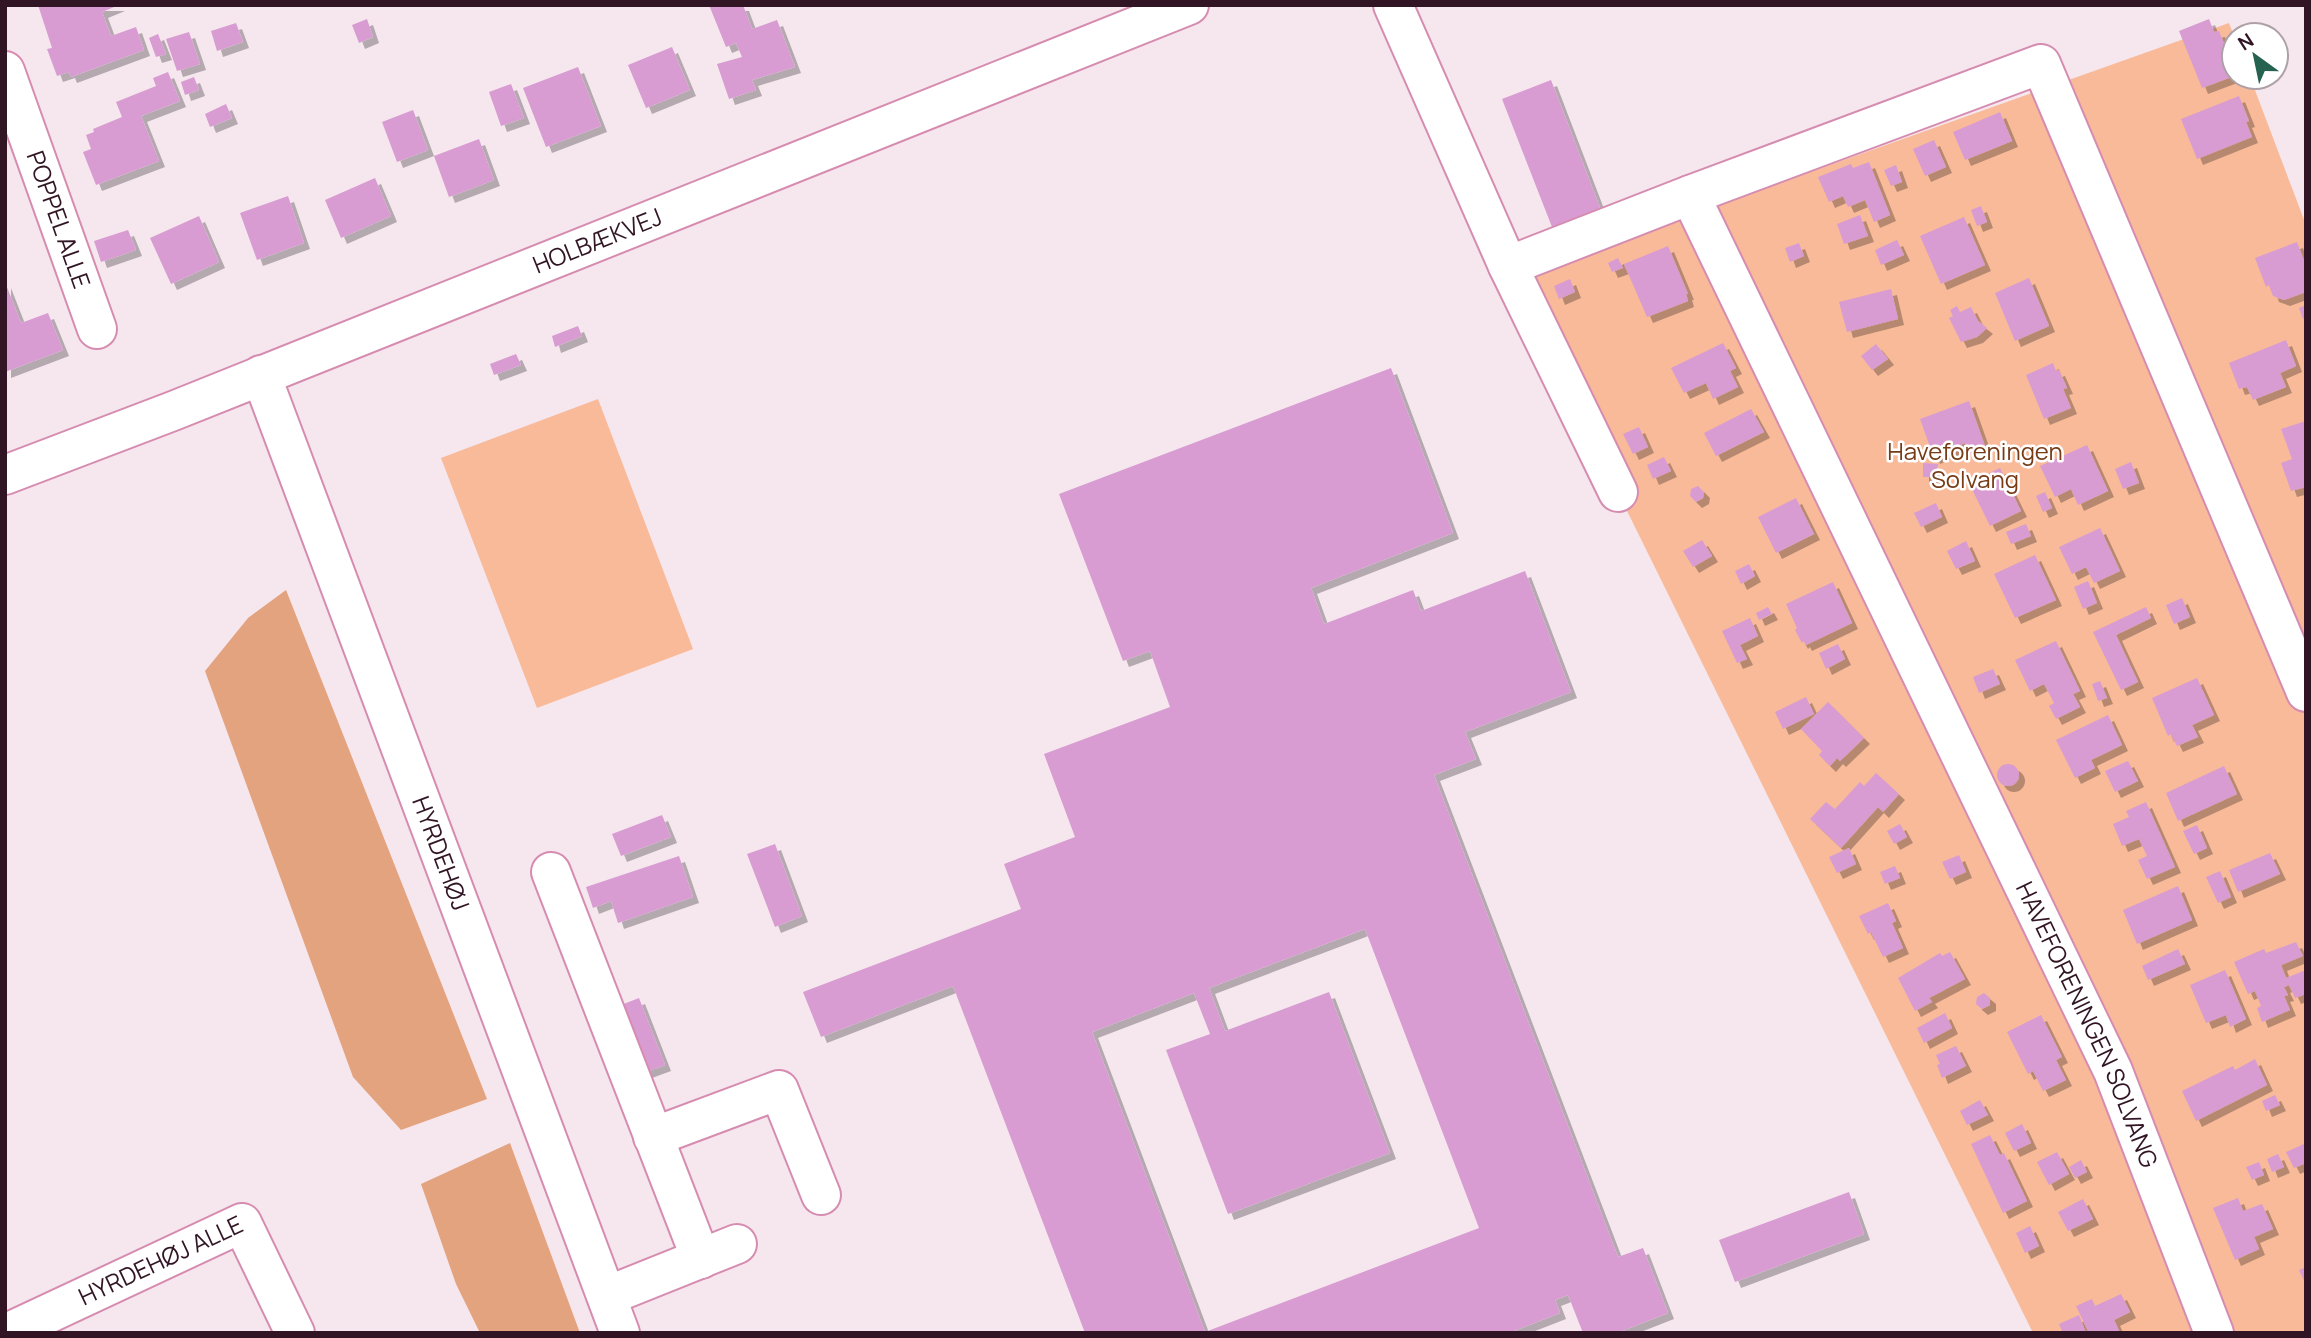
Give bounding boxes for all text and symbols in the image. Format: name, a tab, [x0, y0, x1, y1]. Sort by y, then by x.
north arrow	[2220, 21, 2290, 91]
text: N	[2233, 27, 2259, 56]
street label: POPPEL ALLE	[20, 146, 99, 293]
street label: HOLBÆKVEJ	[528, 199, 666, 281]
park label: Haveforeningen Solvang	[1887, 434, 2063, 495]
street label: HYRDEHØJ	[405, 791, 478, 915]
street label: HAVEFORENINGEN SOLVANG	[2009, 876, 2167, 1172]
street label: HYRDEHØJ ALLE	[73, 1207, 248, 1312]

